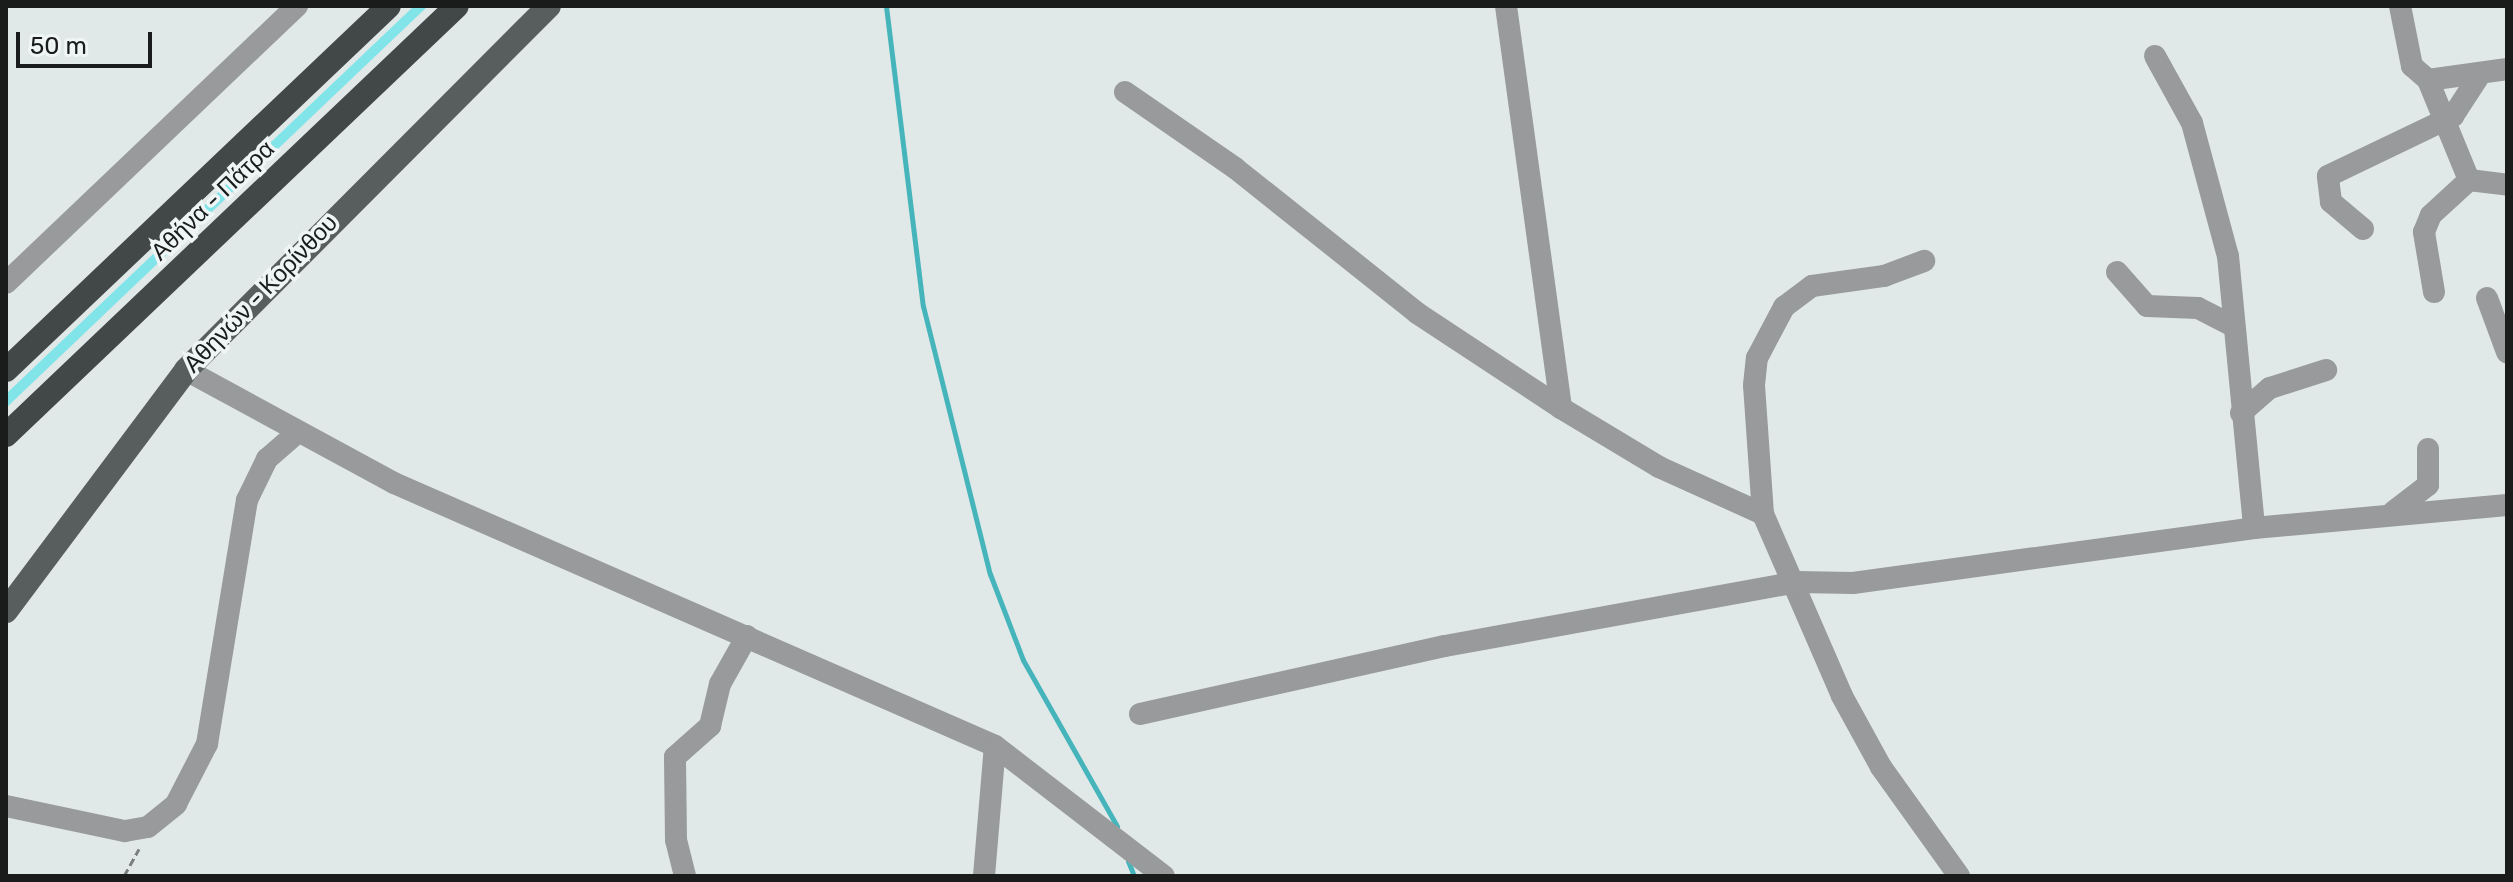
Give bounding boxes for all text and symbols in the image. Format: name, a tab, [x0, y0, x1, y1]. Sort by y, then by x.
scale bar	[20, 16, 156, 66]
text: 50 m	[30, 32, 87, 60]
street label: Αθήνα - Πάτρα	[145, 135, 281, 267]
street label: Αθηνών - Κορίνθου	[178, 209, 344, 379]

